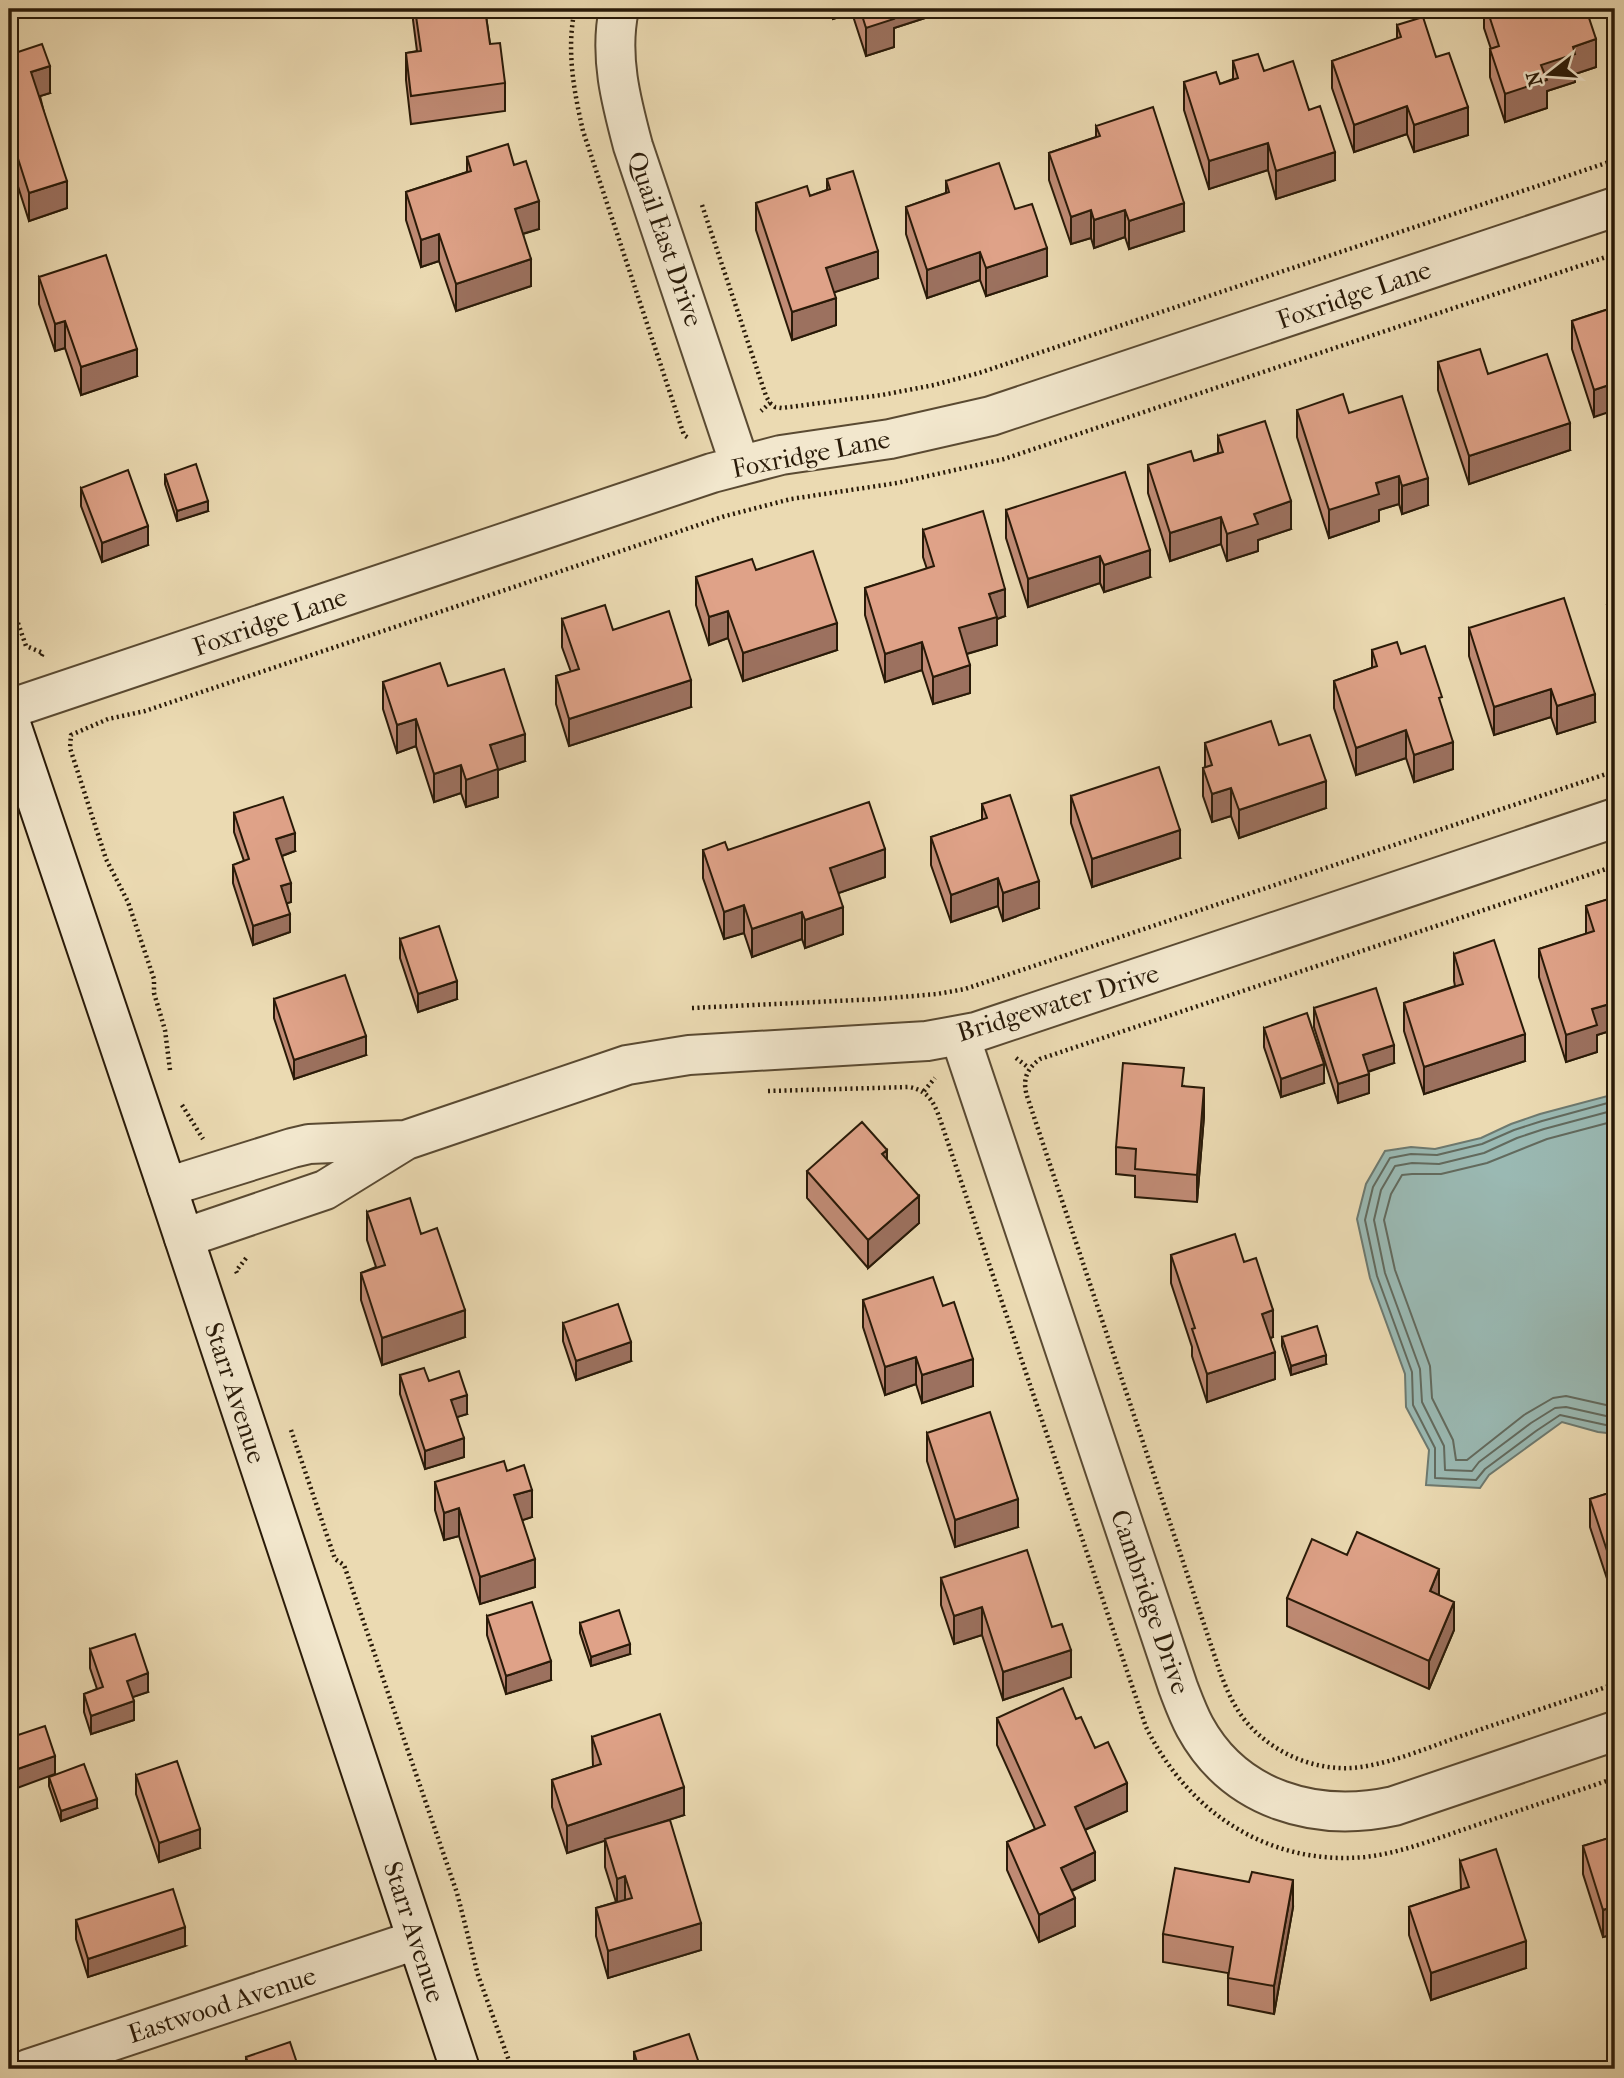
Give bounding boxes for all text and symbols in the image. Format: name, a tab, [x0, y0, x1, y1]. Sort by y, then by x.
north arrow	[1516, 38, 1586, 108]
text: N	[1522, 68, 1547, 89]
street label: Quail East Drive	[621, 147, 710, 331]
street label: Foxridge Lane	[1273, 254, 1435, 336]
street label: Foxridge Lane	[729, 423, 893, 485]
street label: Foxridge Lane	[189, 581, 351, 663]
street label: Bridgewater Drive	[953, 958, 1163, 1048]
street label: Starr Avenue	[198, 1319, 272, 1468]
street label: Cambridge Drive	[1104, 1506, 1196, 1698]
street label: Starr Avenue	[377, 1858, 451, 2007]
street label: Eastwood Avenue	[124, 1960, 320, 2050]

